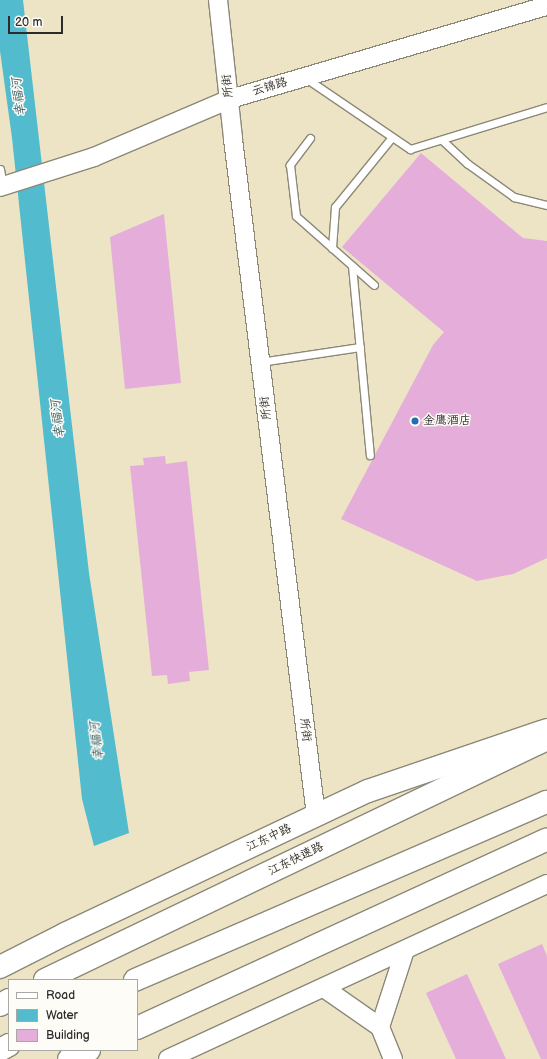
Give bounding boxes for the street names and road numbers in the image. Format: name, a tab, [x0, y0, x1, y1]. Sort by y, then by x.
street label: 所街	[220, 73, 236, 99]
street label: 云锦路	[251, 75, 289, 99]
street label: 所街	[257, 395, 275, 421]
street label: 所街	[296, 717, 314, 743]
street label: 江东中路	[244, 821, 294, 855]
street label: 江东快速路	[266, 839, 326, 879]

